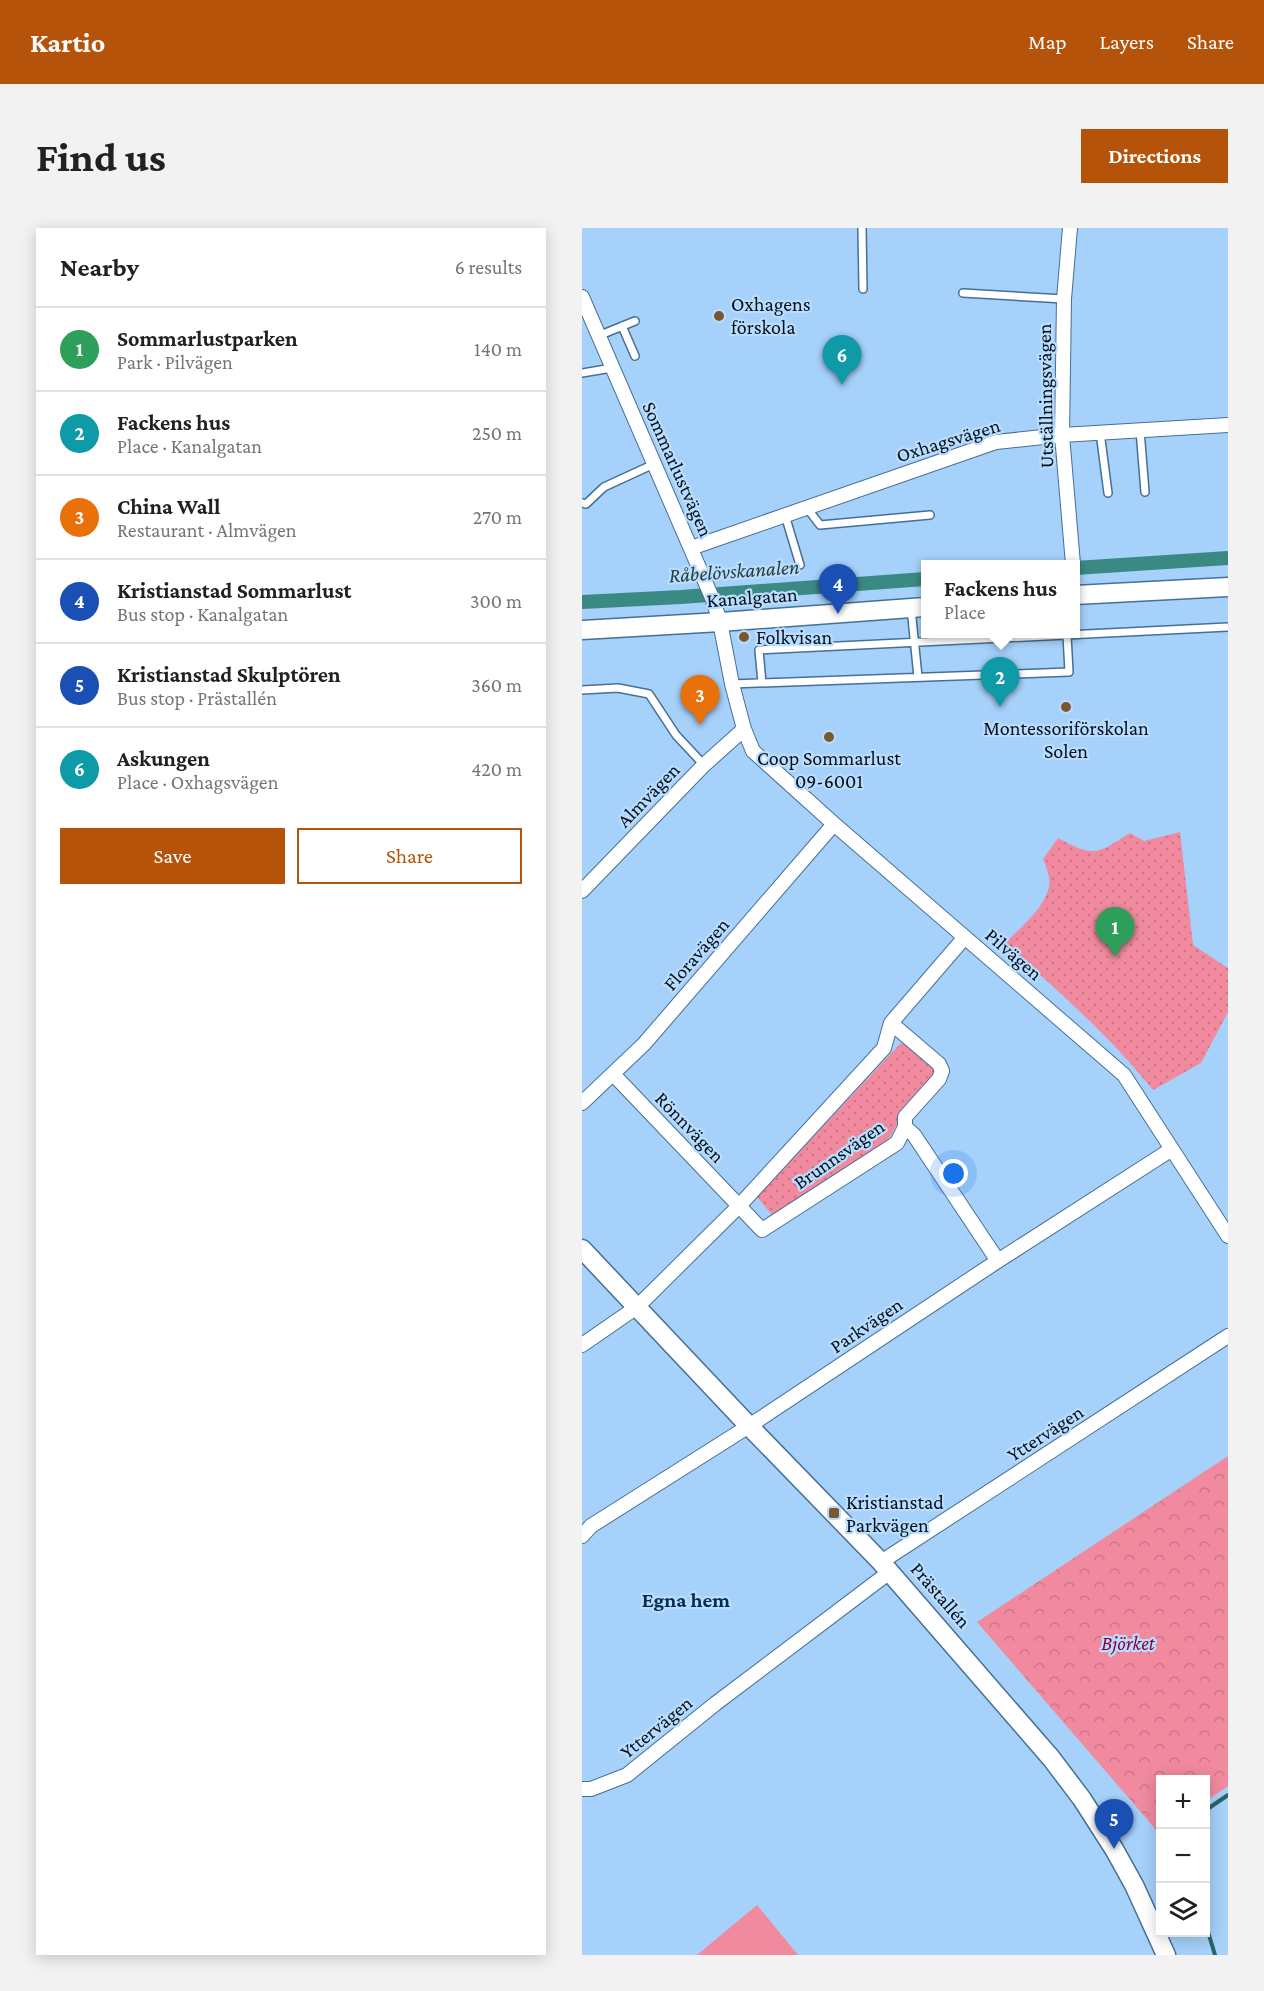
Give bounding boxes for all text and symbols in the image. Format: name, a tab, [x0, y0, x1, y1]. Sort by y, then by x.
text: Kartio	[30, 27, 105, 58]
text: Map	[1028, 30, 1067, 54]
text: Layers	[1100, 30, 1154, 54]
text: Share	[1187, 30, 1234, 54]
button: Directions	[1081, 129, 1228, 183]
text: Find us	[36, 133, 166, 180]
text: Nearby	[60, 253, 139, 282]
text: 6 results	[455, 256, 522, 278]
place label: Oxhagens förskola	[731, 293, 811, 338]
marker: Oxhagens förskola	[712, 309, 726, 323]
street label: Utställningsvägen	[1033, 323, 1058, 469]
text: Sommarlustparken	[117, 326, 298, 351]
pin: 6	[822, 336, 862, 385]
text: 1	[76, 338, 83, 360]
text: 140 m	[474, 338, 522, 360]
text: Park · Pilvägen	[117, 351, 233, 373]
street label: Sommarlustvägen	[637, 398, 718, 540]
text: Fackens hus	[117, 410, 230, 435]
street label: Oxhagsvägen	[893, 414, 1003, 467]
text: 2	[74, 422, 85, 444]
text: 250 m	[472, 422, 522, 444]
text: Place · Kanalgatan	[117, 435, 262, 457]
text: China Wall	[117, 494, 220, 519]
text: 3	[75, 506, 84, 528]
text: 270 m	[473, 506, 522, 528]
text: Restaurant · Almvägen	[117, 519, 297, 541]
water label: Råbelövskanalen	[668, 554, 800, 588]
popup	[921, 560, 1080, 638]
pin: 4	[818, 564, 858, 614]
text: Fackens hus	[944, 576, 1057, 601]
text: Kristianstad Sommarlust	[117, 578, 351, 603]
street label: Kanalgatan	[706, 583, 799, 612]
text: 4	[74, 590, 85, 612]
text: 300 m	[470, 590, 522, 612]
text: Place	[944, 601, 985, 623]
text: Bus stop · Kanalgatan	[117, 603, 288, 625]
place label: Folkvisan	[756, 626, 832, 648]
marker: Folkvisan	[737, 630, 751, 644]
pin: 2	[980, 658, 1020, 707]
text: Kristianstad Skulptören	[117, 662, 341, 687]
text: 5	[75, 674, 84, 696]
text: 360 m	[471, 674, 522, 696]
pin: 3	[680, 676, 720, 725]
text: Bus stop · Prästallén	[117, 687, 277, 709]
marker: Montessoriförskolan Solen	[1059, 700, 1073, 714]
place label: Montessoriförskolan Solen	[983, 717, 1149, 762]
marker: Coop Sommarlust 09-6001	[822, 730, 836, 744]
text: Askungen	[117, 746, 210, 771]
place label: Coop Sommarlust 09-6001	[757, 747, 901, 792]
text: 6	[74, 758, 85, 780]
text: 420 m	[471, 758, 522, 780]
street label: Almvägen	[612, 758, 685, 832]
text: Place · Oxhagsvägen	[117, 771, 278, 793]
button: Save	[60, 828, 285, 884]
button: Share	[297, 828, 522, 884]
pin: 1	[1096, 908, 1134, 957]
street label: Floravägen	[659, 913, 734, 995]
street label: Pilvägen	[980, 923, 1047, 986]
street label: Rönnvägen	[650, 1087, 729, 1168]
street label: Brunnsvägen	[790, 1115, 889, 1194]
your location	[939, 1159, 968, 1188]
street label: Parkvägen	[826, 1293, 907, 1358]
street label: Yttervägen	[1003, 1400, 1088, 1467]
place label: Kristianstad Parkvägen	[846, 1491, 944, 1537]
marker: Kristianstad Parkvägen	[827, 1506, 841, 1520]
street label: Prästallén	[907, 1558, 976, 1632]
district label: Egna hem	[642, 1588, 730, 1612]
park label: Björket	[1101, 1632, 1156, 1655]
street label: Yttervägen	[616, 1691, 697, 1763]
map controls	[1156, 1775, 1210, 1937]
button: +	[1156, 1775, 1210, 1829]
pin: 5	[1094, 1800, 1134, 1849]
button: −	[1156, 1829, 1210, 1883]
button: layers	[1156, 1883, 1210, 1937]

